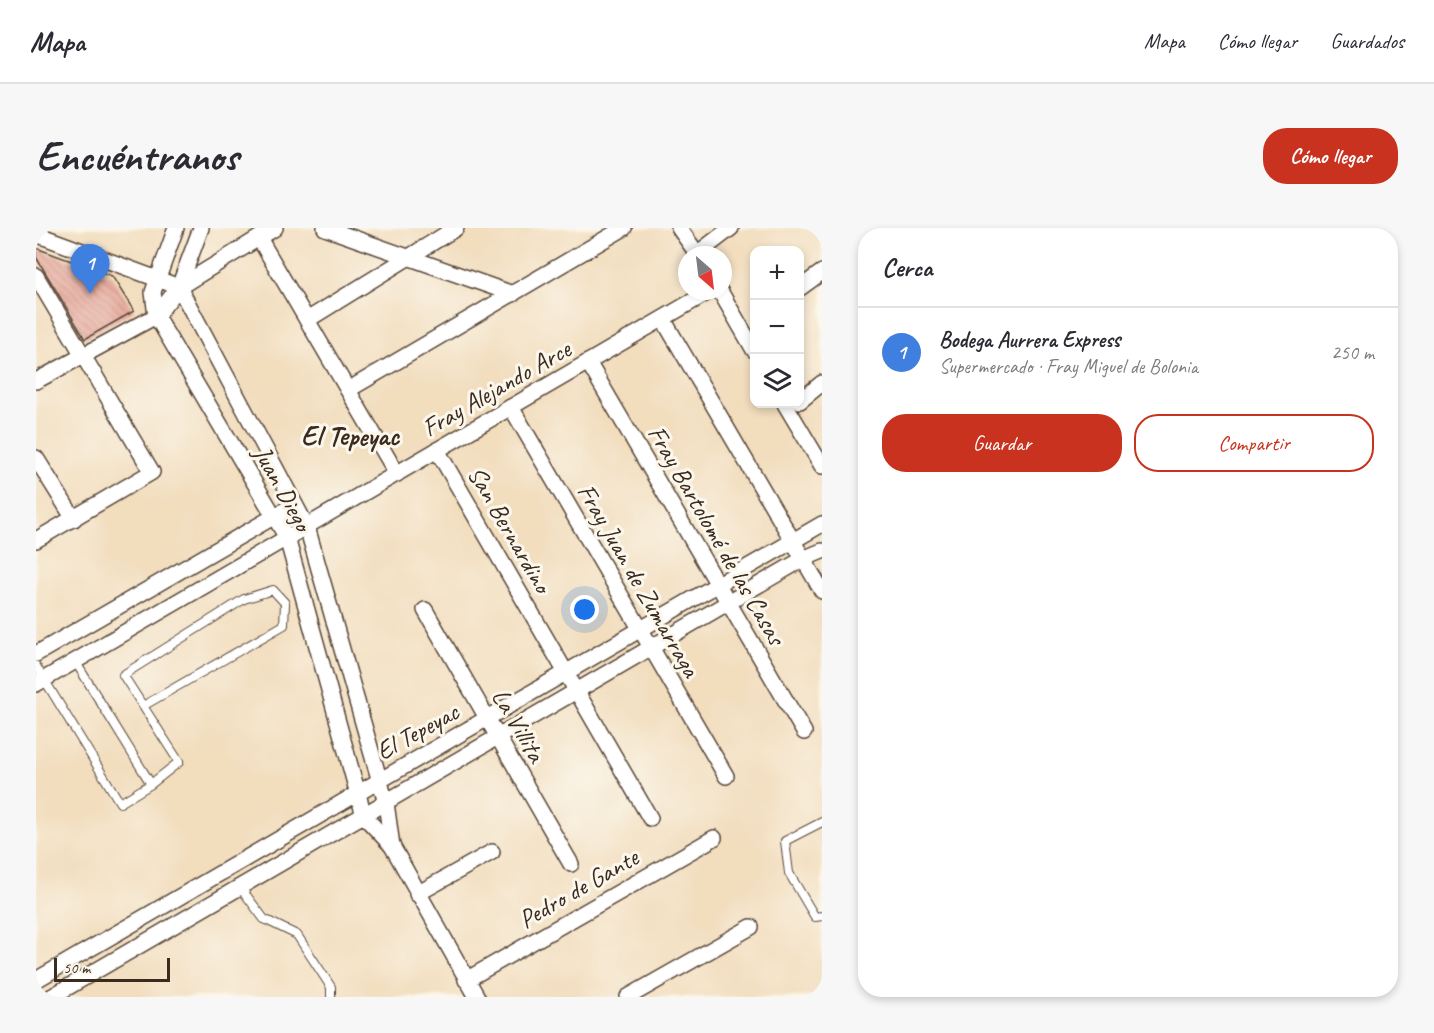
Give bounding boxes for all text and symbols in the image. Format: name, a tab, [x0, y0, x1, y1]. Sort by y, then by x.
text: Mapa	[30, 24, 85, 59]
text: Mapa	[1144, 28, 1185, 54]
text: Cómo llegar	[1218, 28, 1297, 54]
text: Guardados	[1330, 28, 1404, 54]
button: Cómo llegar	[1263, 128, 1398, 184]
text: Encuéntranos	[36, 130, 238, 183]
pin: 1	[70, 244, 110, 294]
north arrow	[678, 246, 732, 300]
map controls	[750, 246, 804, 408]
button: +	[750, 246, 804, 300]
text: Cerca	[882, 251, 932, 284]
button: −	[750, 300, 804, 354]
text: Bodega Aurrera Express	[939, 326, 1120, 354]
street label: Fray Alejando Arce	[416, 332, 578, 444]
text: 1	[897, 340, 906, 365]
text: 250 m	[1331, 340, 1374, 365]
button: layers	[750, 354, 804, 408]
text: Supermercado · Fray Miguel de Bolonia	[939, 354, 1198, 379]
button: Guardar	[882, 414, 1122, 472]
button: Compartir	[1134, 414, 1374, 472]
district label: El Tepeyac	[301, 418, 401, 453]
street label: Fray Bartolomé de las Casas	[640, 420, 794, 653]
street label: Juan Diego	[245, 438, 321, 539]
street label: San Bernardino	[460, 460, 560, 601]
street label: Fray Juan de Zumarraga	[570, 478, 708, 684]
your location	[570, 595, 599, 624]
street label: La Villita	[484, 682, 554, 770]
street label: El Tepeyac	[370, 694, 466, 768]
street label: Pedro de Gante	[512, 840, 645, 936]
scale bar	[54, 955, 170, 982]
text: 50 m	[63, 958, 90, 978]

